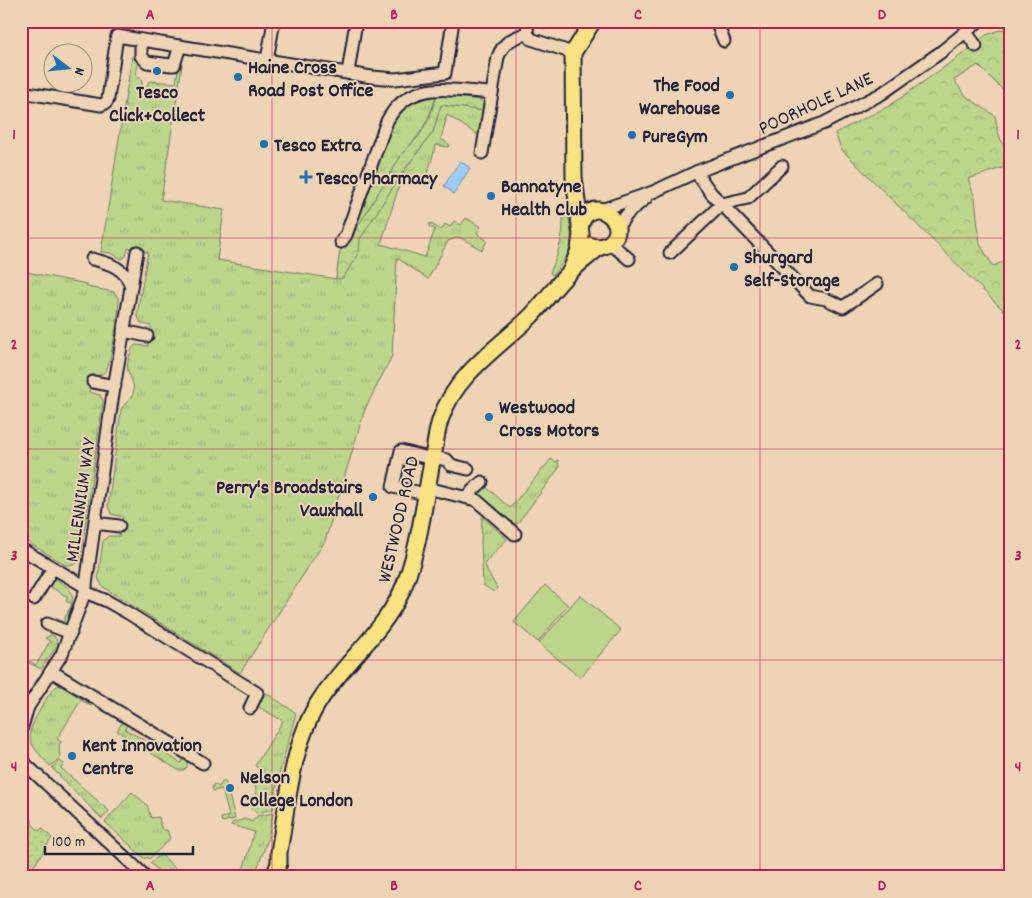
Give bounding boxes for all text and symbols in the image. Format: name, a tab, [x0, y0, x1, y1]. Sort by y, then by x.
text: A	[146, 4, 155, 27]
text: B	[390, 4, 398, 27]
text: C	[634, 4, 642, 27]
text: D	[878, 4, 887, 27]
north arrow	[42, 42, 92, 92]
place label: Haine Cross Road Post Office	[248, 55, 373, 106]
text: N	[68, 65, 89, 77]
marker: Tesco Click+Collect	[151, 65, 163, 77]
street label: POORHOLE LANE	[754, 66, 878, 143]
marker: Haine Cross Road Post Office	[232, 71, 244, 83]
place label: The Food Warehouse	[639, 73, 720, 124]
place label: Tesco Click+Collect	[109, 80, 206, 131]
marker: The Food Warehouse	[724, 89, 736, 101]
text: 1	[12, 124, 16, 147]
place label: PureGym	[642, 124, 708, 152]
text: 1	[1016, 124, 1020, 147]
marker: PureGym	[626, 129, 638, 141]
place label: Tesco Extra	[274, 133, 362, 161]
marker: Tesco Extra	[258, 138, 270, 150]
place label: Tesco Pharmacy	[316, 166, 438, 194]
marker: Tesco Pharmacy	[300, 171, 312, 183]
place label: Bannatyne Health Club	[501, 174, 588, 225]
marker: Bannatyne Health Club	[485, 190, 497, 202]
place label: Shurgard Self-Storage	[744, 245, 840, 296]
marker: Shurgard Self-Storage	[728, 261, 740, 273]
text: 2	[11, 334, 18, 357]
text: 2	[1015, 334, 1022, 357]
place label: Westwood Cross Motors	[499, 395, 599, 446]
marker: Westwood Cross Motors	[483, 411, 495, 423]
street label: MILLENNIUM WAY	[59, 436, 105, 564]
street label: WESTWOOD ROAD	[372, 454, 428, 586]
place label: Perry's Broadstairs Vauxhall	[216, 475, 363, 526]
marker: Perry's Broadstairs Vauxhall	[367, 491, 379, 503]
text: 3	[10, 545, 18, 568]
text: 3	[1014, 545, 1022, 568]
place label: Kent Innovation Centre	[82, 733, 202, 784]
marker: Kent Innovation Centre	[66, 750, 78, 762]
text: 4	[11, 756, 17, 779]
text: 4	[1015, 756, 1021, 779]
place label: Nelson College London	[240, 765, 353, 816]
marker: Nelson College London	[224, 782, 236, 794]
scale bar	[45, 823, 192, 855]
text: 100 m	[52, 832, 85, 854]
text: A	[146, 875, 155, 898]
text: B	[390, 875, 398, 898]
text: C	[634, 875, 642, 898]
text: D	[878, 875, 887, 898]

